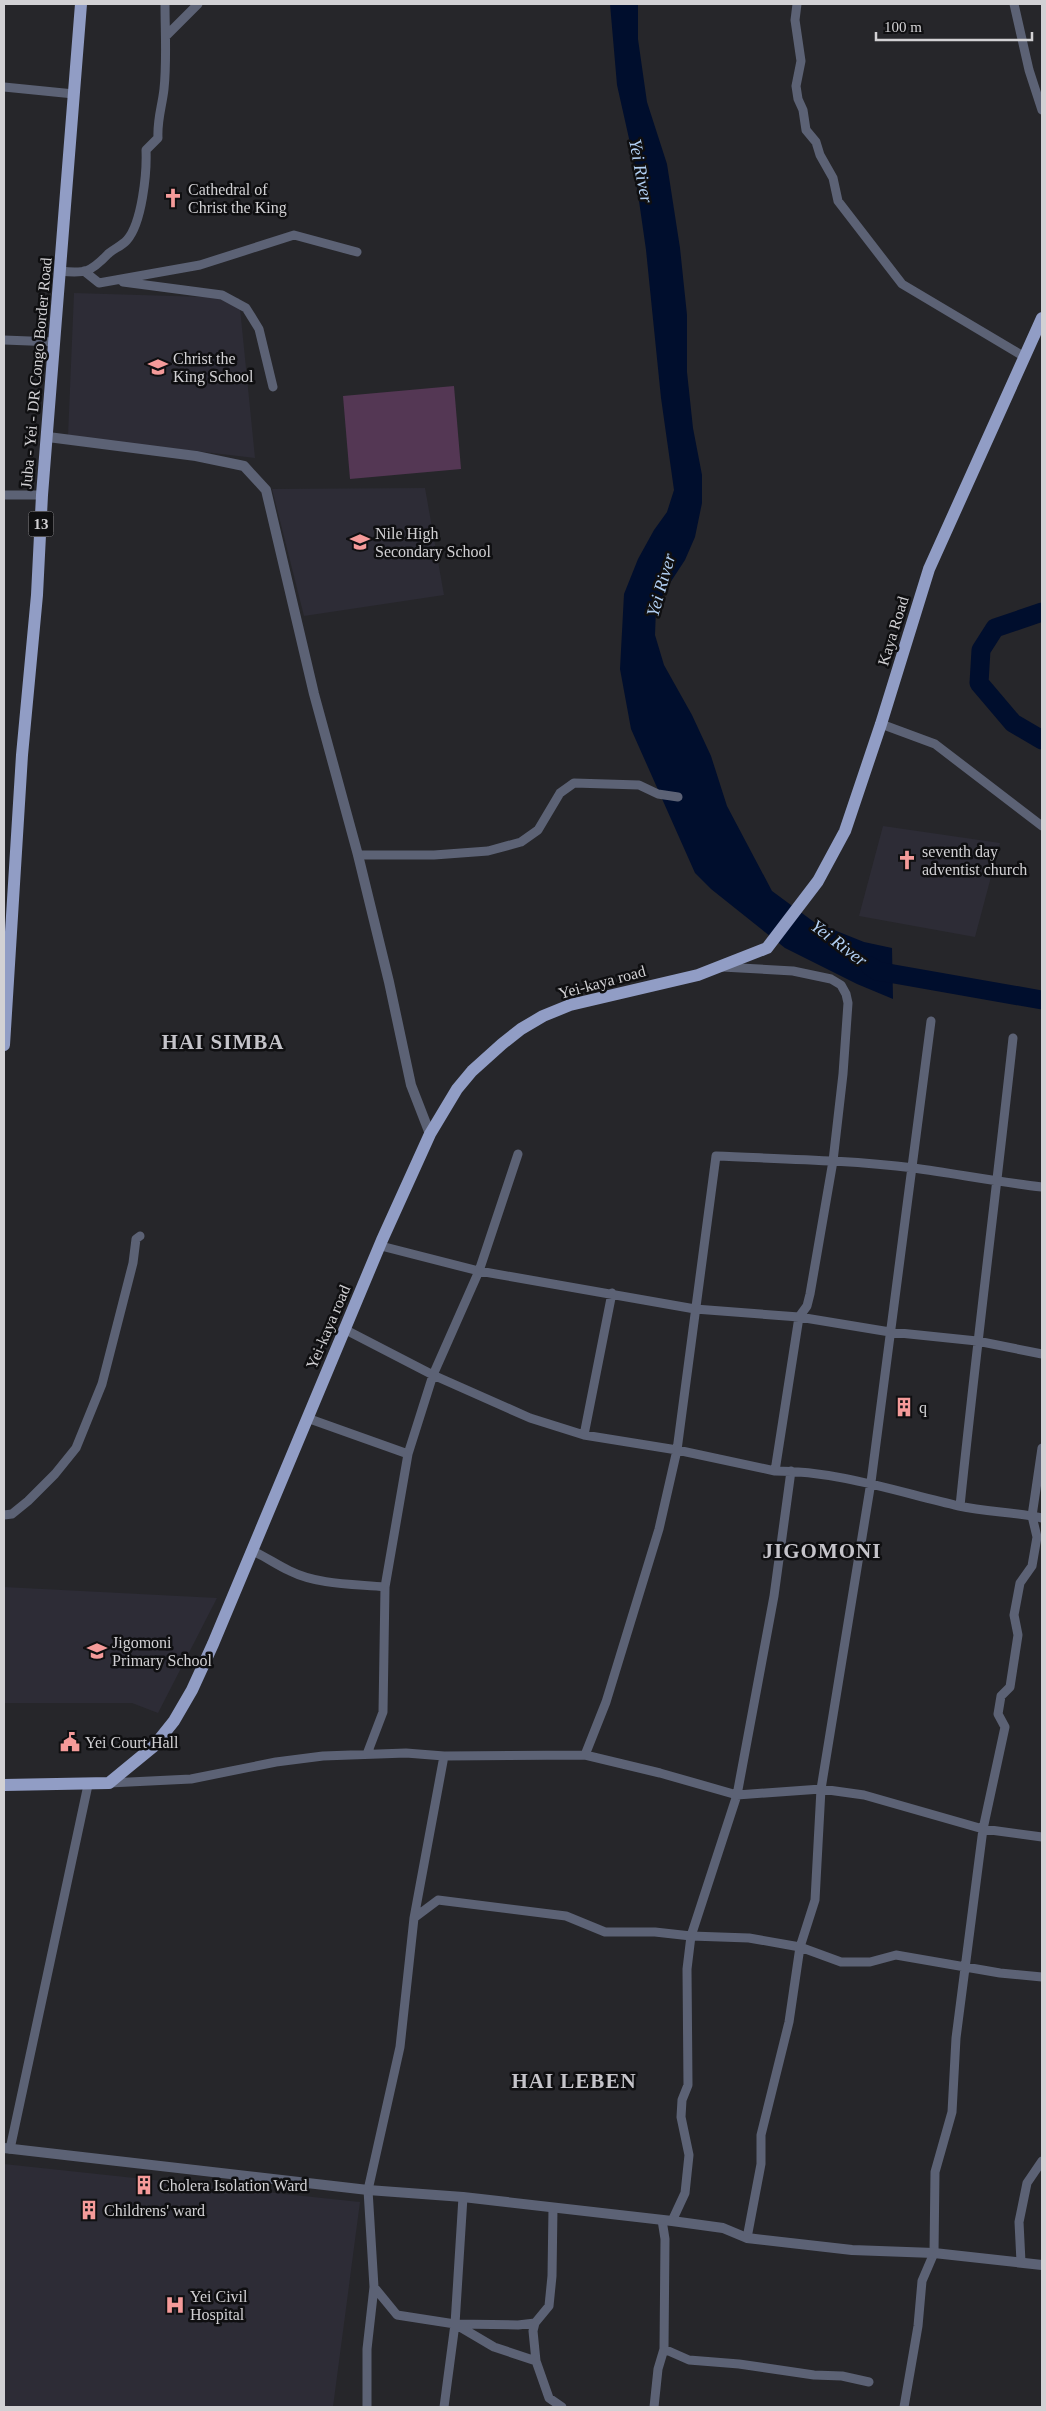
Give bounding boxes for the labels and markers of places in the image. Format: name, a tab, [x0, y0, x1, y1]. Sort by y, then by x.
place label: Cathedral of Christ the King	[188, 181, 287, 217]
church icon: Cathedral of Christ the King	[162, 187, 184, 209]
place label: Christ the King School	[173, 350, 254, 386]
school or university icon: Christ the King School	[147, 356, 169, 378]
place label: Nile High Secondary School	[375, 525, 492, 561]
school or university icon: Nile High Secondary School	[349, 531, 371, 553]
place label: seventh day adventist church	[922, 843, 1027, 878]
church icon: seventh day adventist church	[896, 849, 918, 871]
building icon: q	[893, 1396, 915, 1418]
place label: q	[919, 1399, 927, 1417]
place label: Jigomoni Primary School	[112, 1634, 213, 1670]
school or university icon: Jigomoni Primary School	[86, 1640, 108, 1662]
public building icon: Yei Court Hall	[59, 1731, 81, 1753]
place label: Yei Court Hall	[85, 1734, 179, 1751]
building icon: Cholera Isolation Ward	[133, 2174, 155, 2196]
place label: Cholera Isolation Ward	[159, 2177, 308, 2194]
building icon: Childrens' ward	[78, 2199, 100, 2221]
place label: Childrens' ward	[104, 2202, 205, 2219]
place label: Yei Civil Hospital	[190, 2288, 248, 2324]
hospital icon: Yei Civil Hospital	[164, 2294, 186, 2316]

